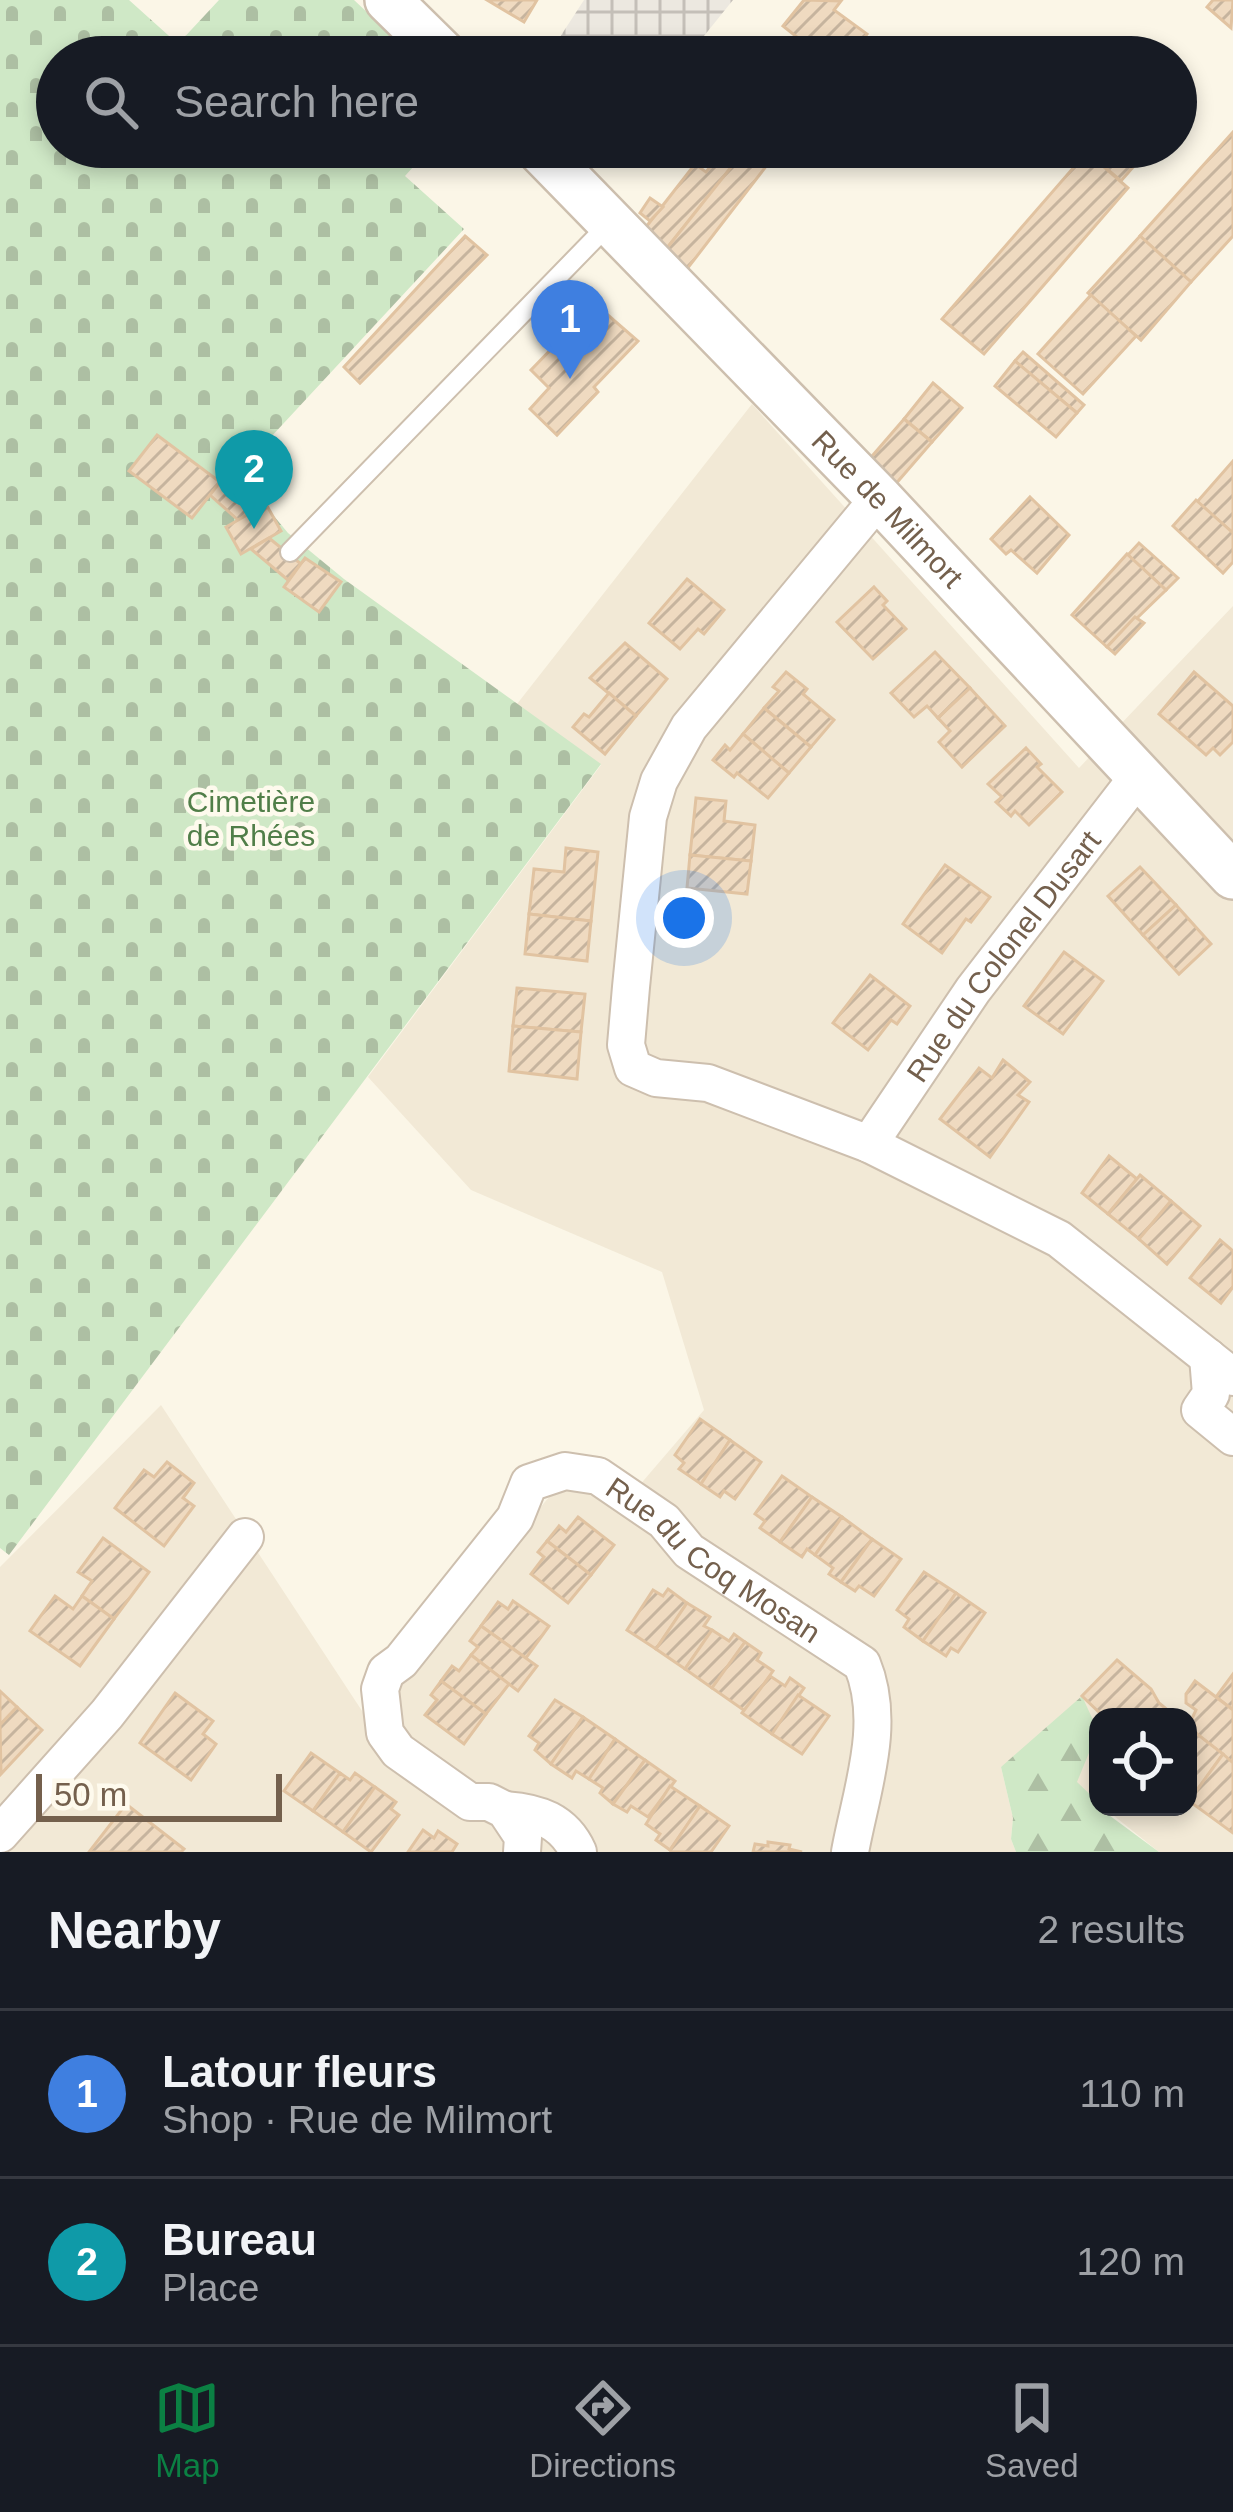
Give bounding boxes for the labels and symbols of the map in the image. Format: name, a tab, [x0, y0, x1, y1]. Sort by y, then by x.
pin: 1	[531, 280, 609, 379]
street label: Rue de Milmort	[806, 424, 971, 594]
pin: 2	[215, 430, 293, 529]
park label: Cimetière de Rhées	[187, 785, 315, 852]
street label: Rue du Colonel Dusart	[900, 824, 1107, 1088]
your location	[654, 888, 714, 948]
street label: Rue du Coq Mosan	[600, 1470, 827, 1649]
scale bar	[36, 1768, 282, 1821]

